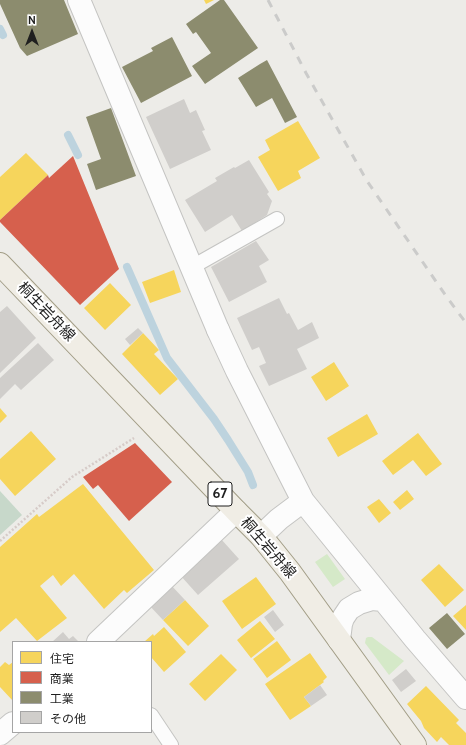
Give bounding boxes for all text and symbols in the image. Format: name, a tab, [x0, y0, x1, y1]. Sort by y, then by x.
north arrow	[12, 12, 52, 52]
text: N	[28, 13, 36, 27]
street label: 桐生岩舟線	[13, 279, 79, 345]
road number: 67	[208, 482, 232, 506]
street label: 桐生岩舟線	[237, 514, 299, 582]
legend	[12, 641, 152, 733]
text: 住宅	[50, 651, 74, 666]
text: 商業	[50, 671, 74, 686]
text: 工業	[50, 691, 74, 706]
text: その他	[50, 711, 86, 726]

